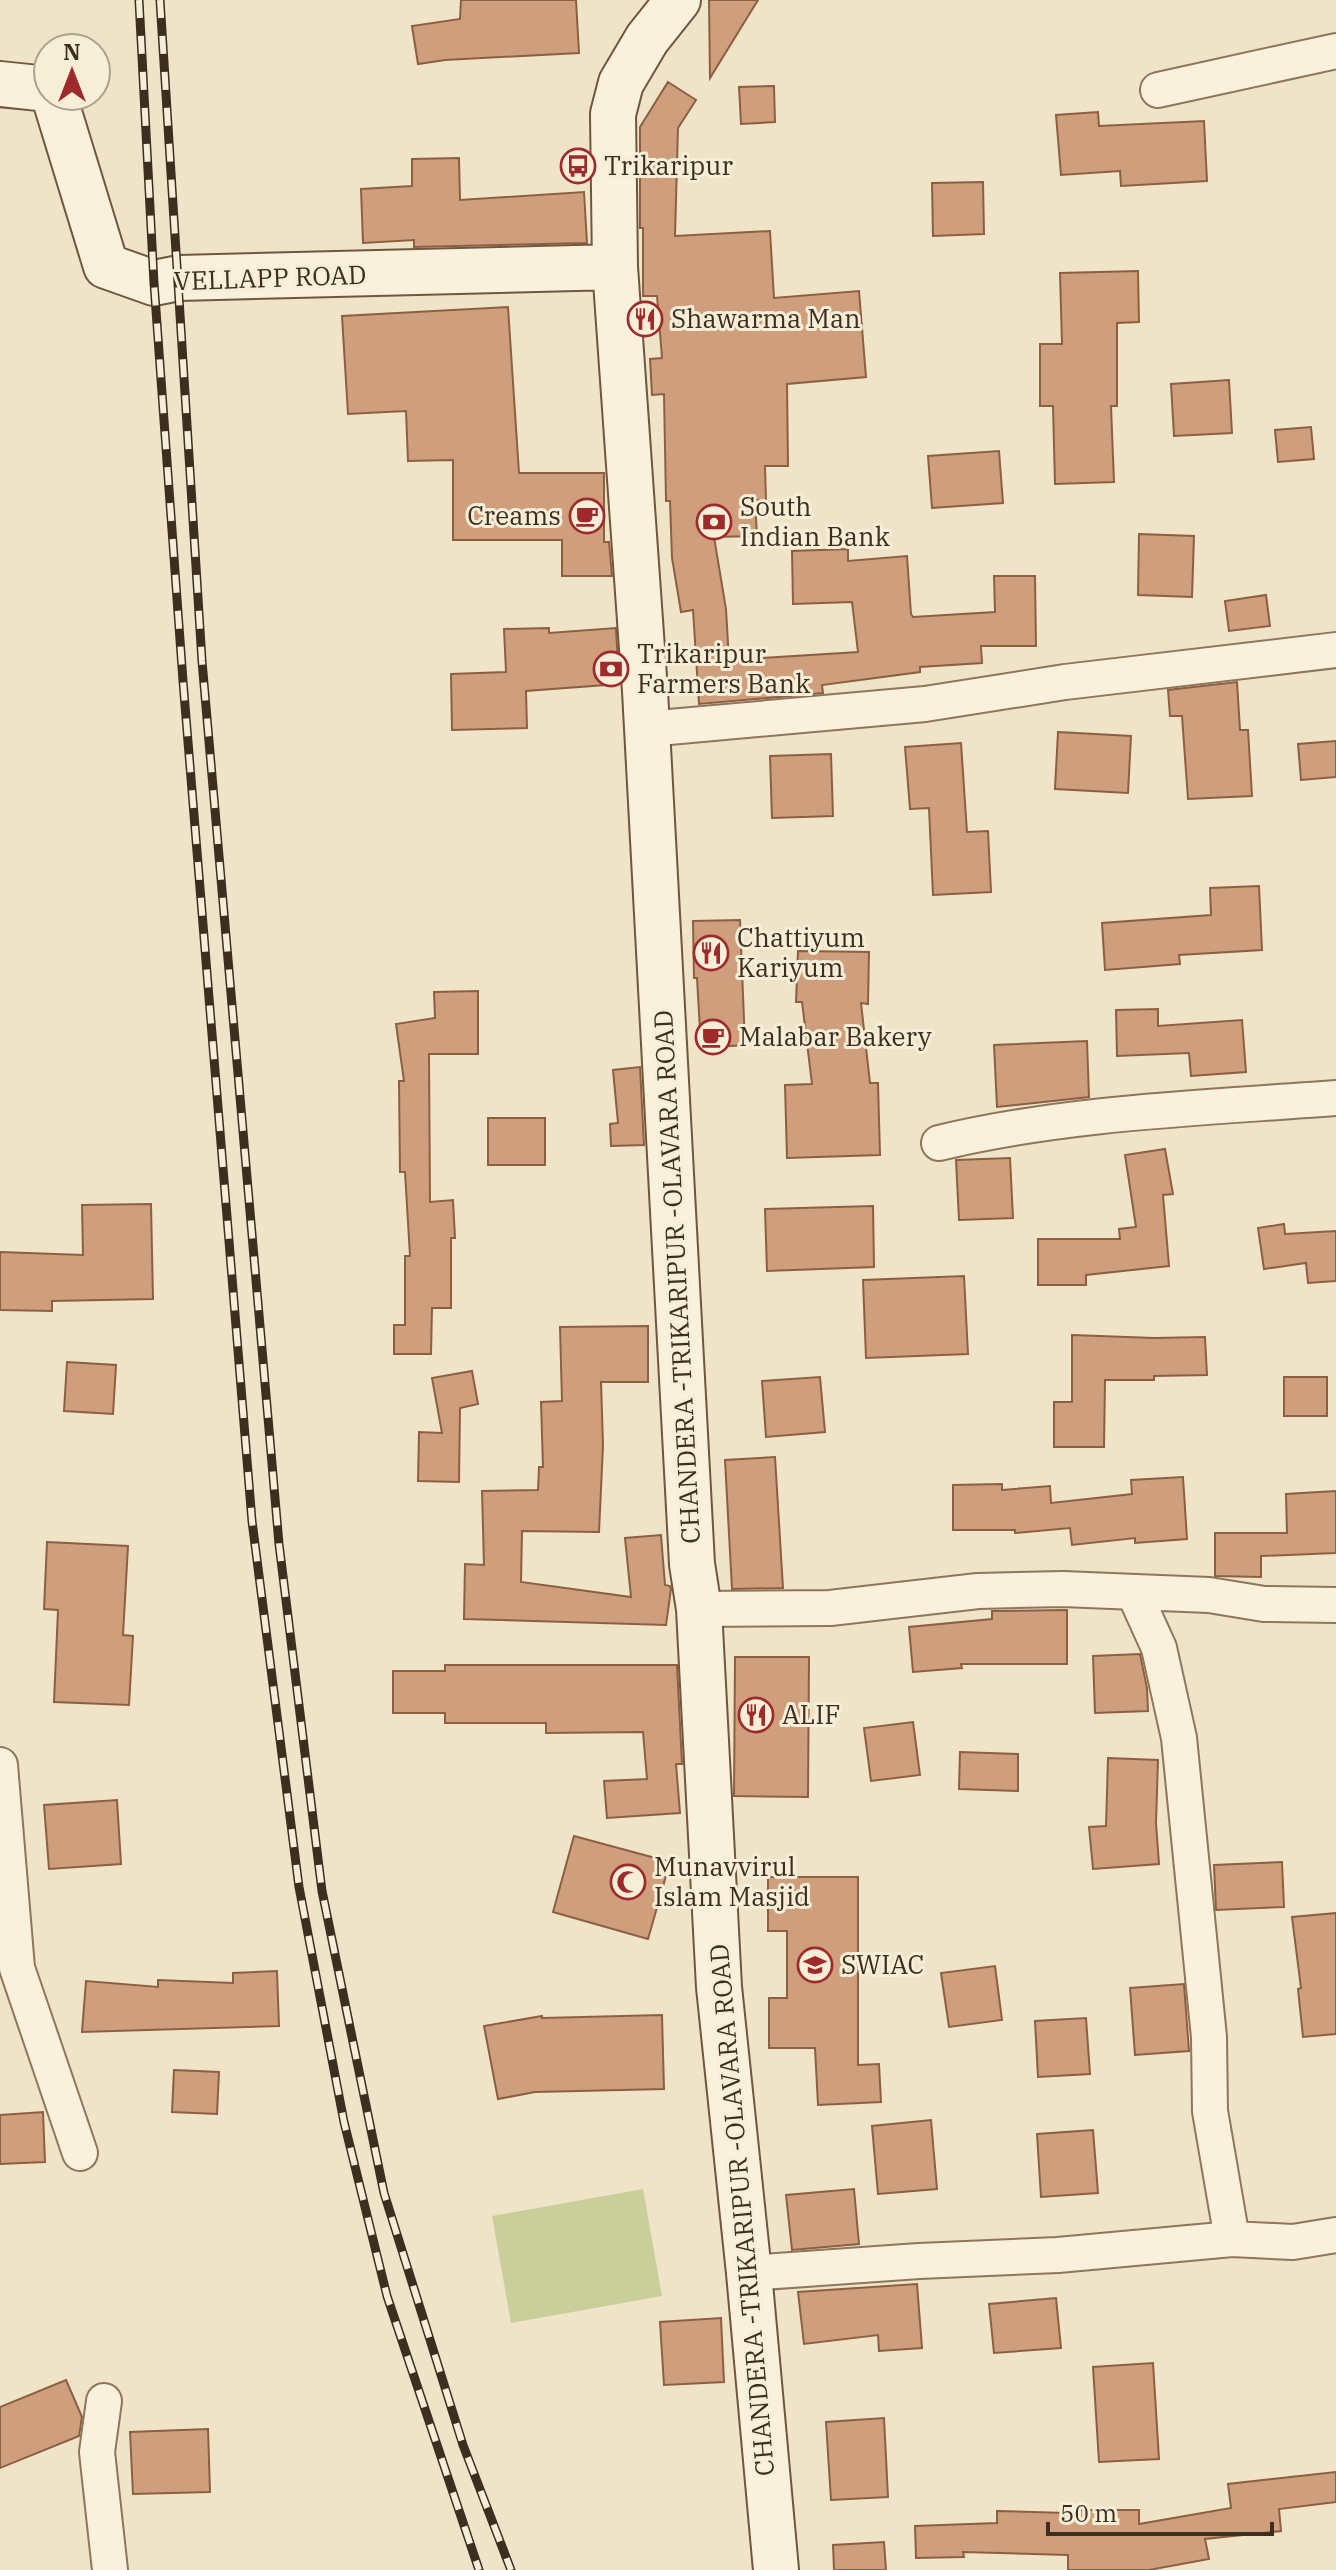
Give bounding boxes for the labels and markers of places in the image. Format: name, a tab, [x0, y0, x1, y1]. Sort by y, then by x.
bus stop icon: Trikaripur	[559, 147, 597, 185]
place label: Trikaripur	[604, 148, 733, 182]
restaurant icon: Shawarma Man	[626, 300, 664, 338]
place label: Shawarma Man	[671, 301, 861, 335]
place label: South Indian Bank	[740, 489, 890, 553]
cafe icon: Creams	[568, 497, 606, 535]
place label: Creams	[467, 498, 561, 532]
bank icon: South Indian Bank	[695, 503, 733, 541]
place label: Trikaripur Farmers Bank	[637, 636, 810, 700]
bank icon: Trikaripur Farmers Bank	[592, 650, 630, 688]
place label: Chattiyum Kariyum	[737, 920, 865, 984]
restaurant icon: Chattiyum Kariyum	[692, 934, 730, 972]
cafe icon: Malabar Bakery	[694, 1018, 732, 1056]
place label: Malabar Bakery	[739, 1019, 932, 1053]
restaurant icon: ALIF	[737, 1696, 775, 1734]
place label: ALIF	[782, 1697, 841, 1731]
place label: Munavvirul Islam Masjid	[654, 1849, 810, 1913]
mosque icon: Munavvirul Islam Masjid	[609, 1863, 647, 1901]
school or university icon: SWIAC	[796, 1946, 834, 1984]
place label: SWIAC	[841, 1947, 924, 1981]

